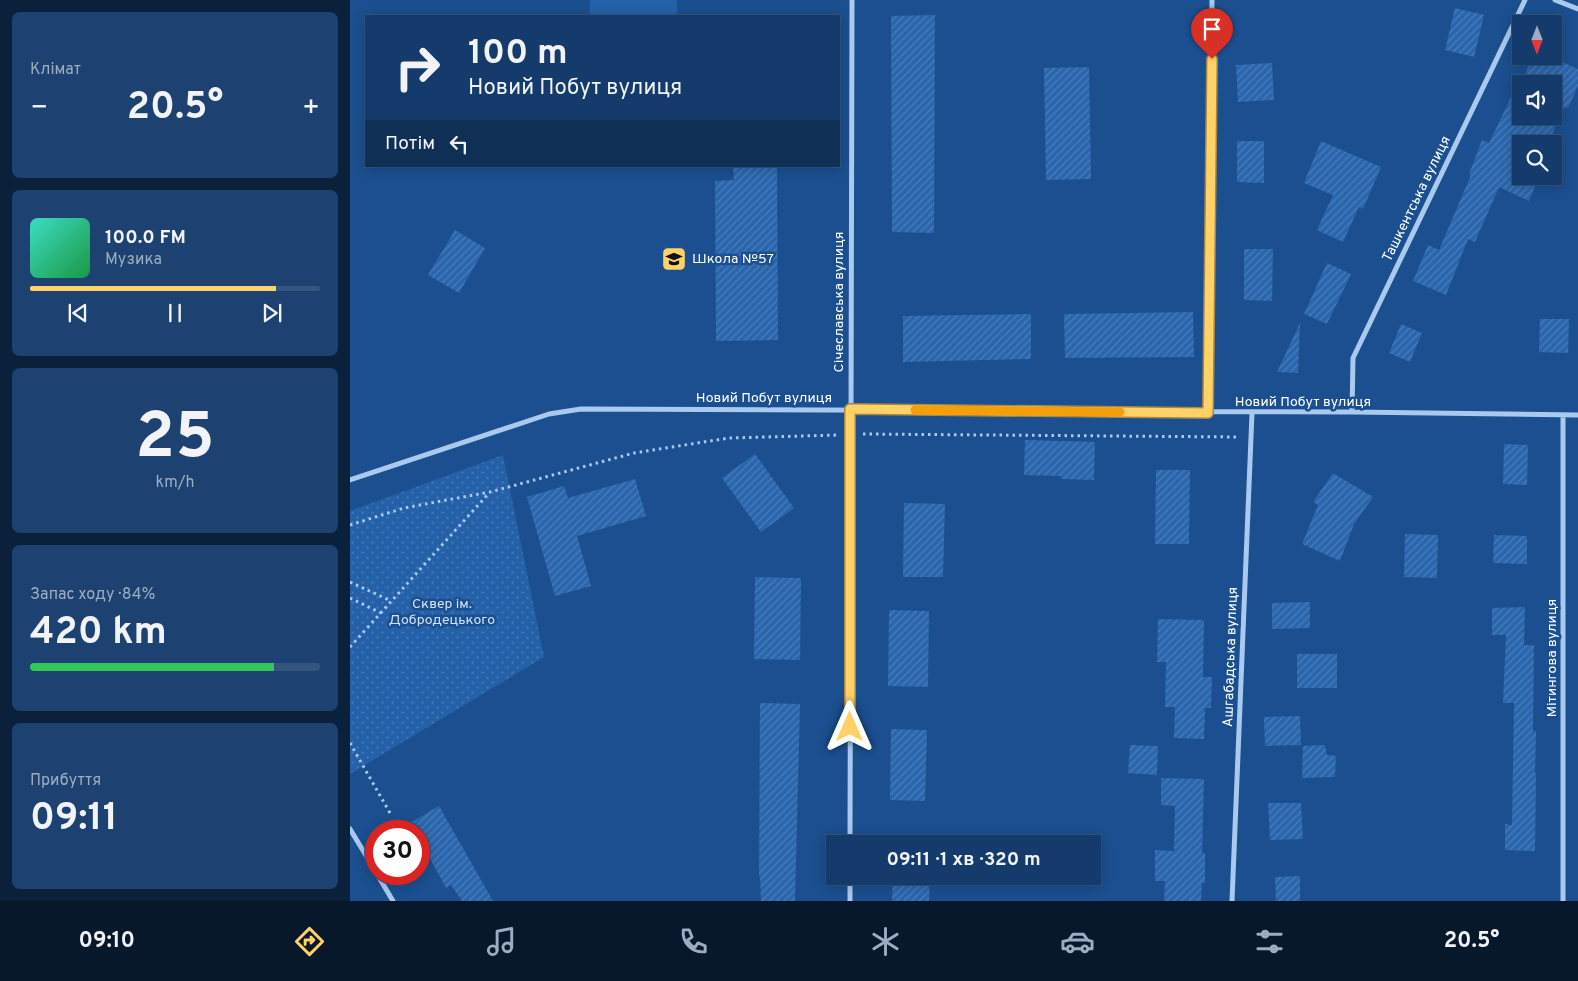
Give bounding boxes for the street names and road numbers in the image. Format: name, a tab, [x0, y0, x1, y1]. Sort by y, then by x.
street label: Ташкентська вулиця	[1379, 133, 1455, 265]
street label: Січеславська вулиця	[831, 232, 848, 372]
street label: Новий Побут вулиця	[696, 390, 832, 407]
street label: Новий Побут вулиця	[1235, 394, 1371, 411]
street label: Ашгабадська вулиця	[1220, 587, 1242, 727]
street label: Мітингова вулиця	[1544, 599, 1561, 717]

